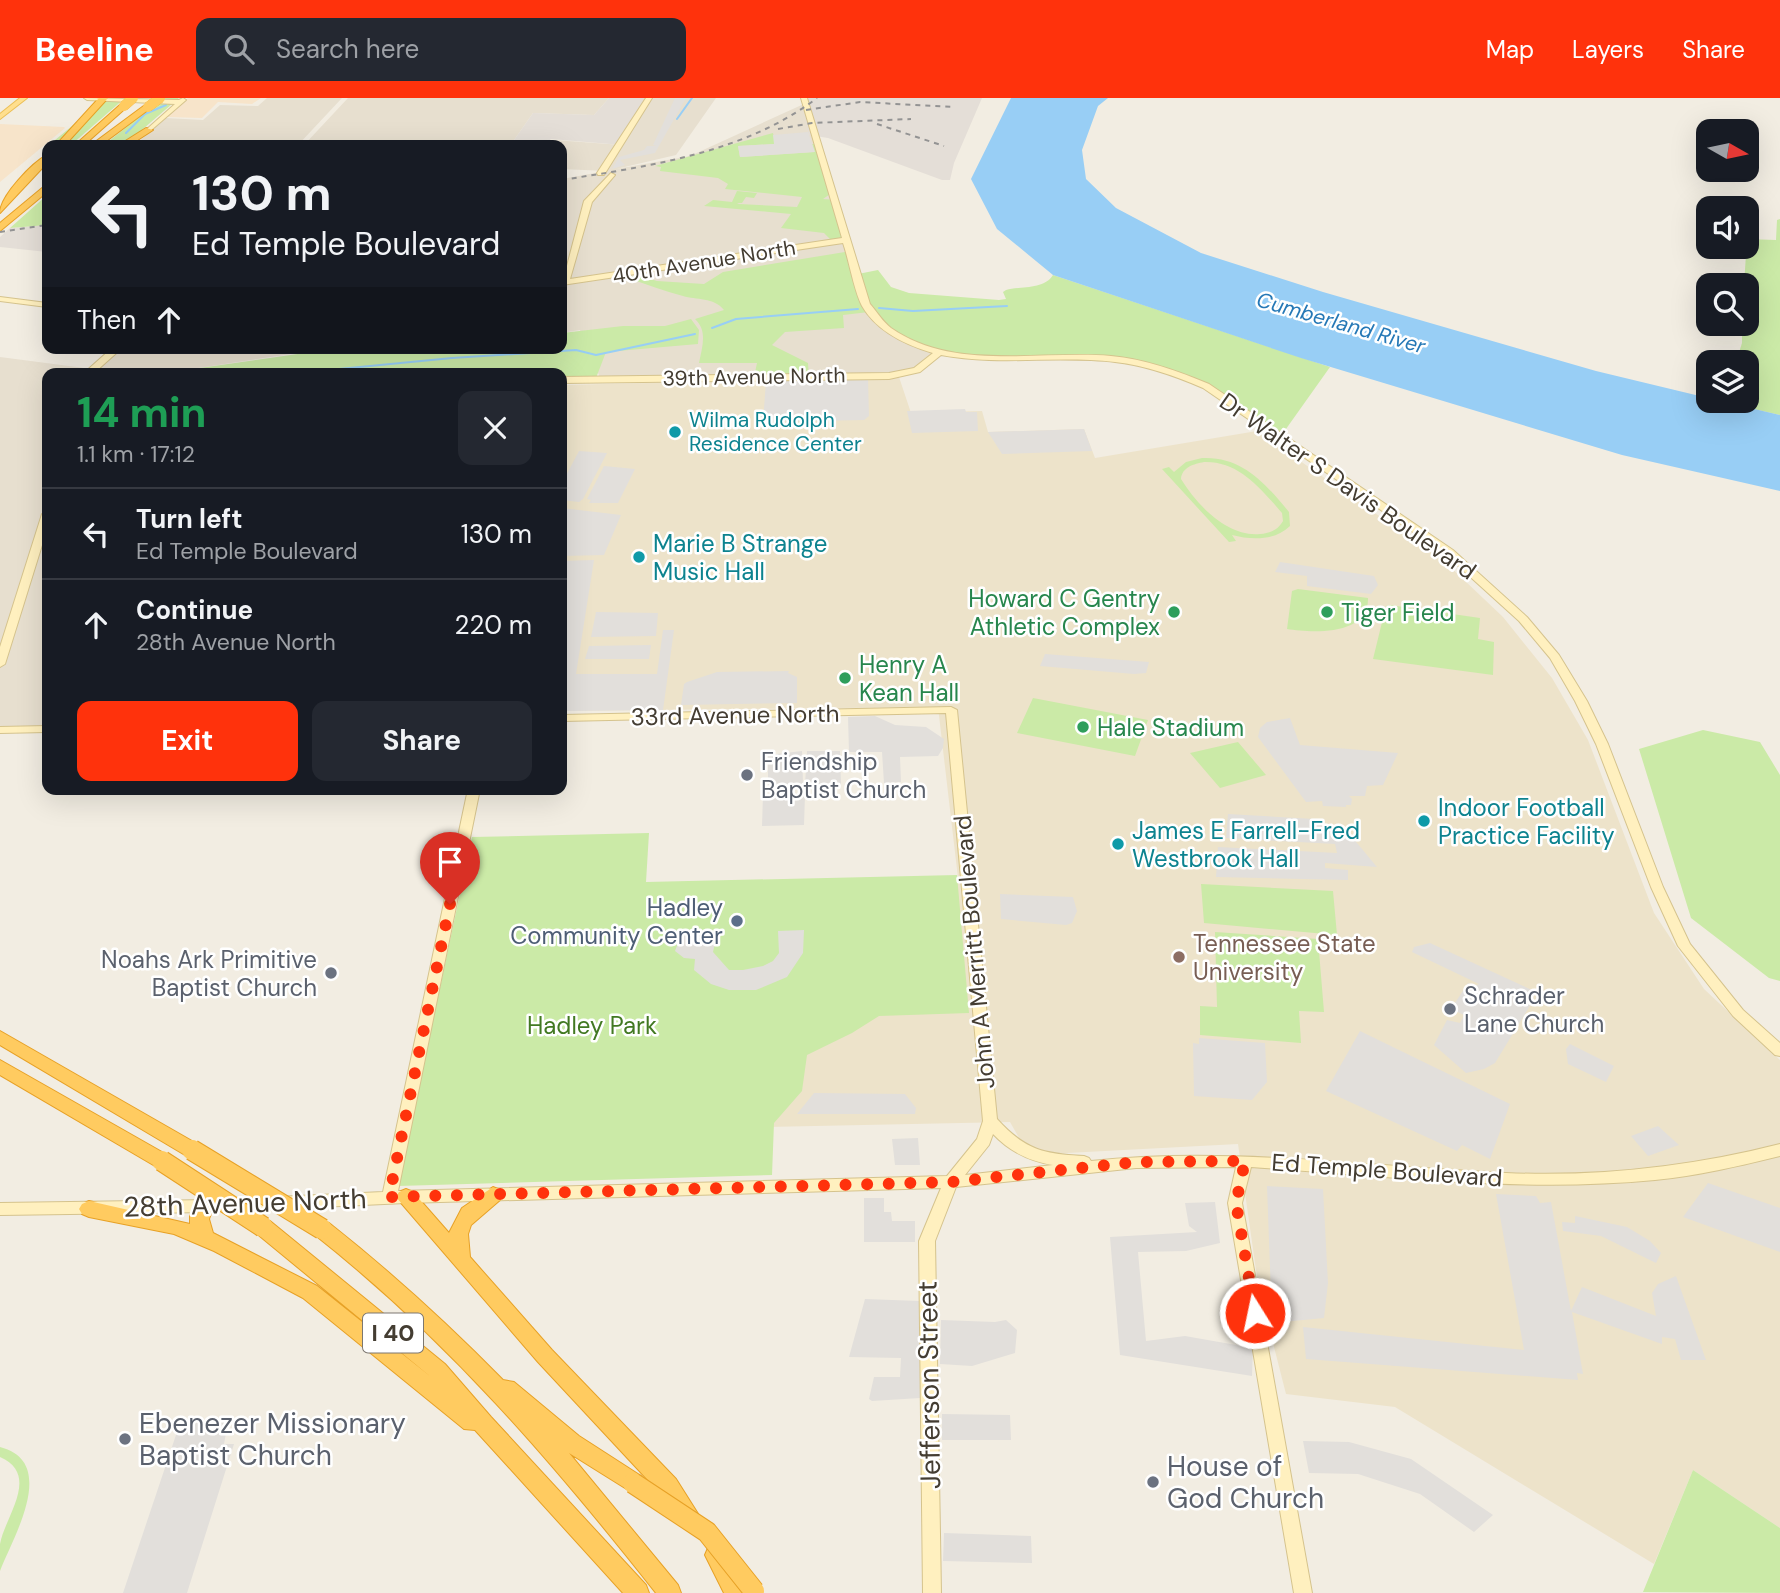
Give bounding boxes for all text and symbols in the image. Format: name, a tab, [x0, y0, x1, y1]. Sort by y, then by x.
search box	[196, 18, 686, 81]
text: Beeline	[35, 28, 154, 71]
icon: search	[220, 30, 258, 68]
text: Search here	[276, 32, 419, 66]
text: Map	[1486, 34, 1534, 65]
text: Layers	[1572, 34, 1644, 65]
text: Share	[1682, 34, 1745, 65]
north arrow	[1696, 119, 1759, 182]
map controls	[1696, 119, 1759, 413]
text: 130 m	[192, 161, 332, 225]
icon: left	[77, 168, 168, 259]
button: sound	[1696, 196, 1759, 259]
text: Ed Temple Boulevard	[192, 223, 500, 265]
street label: 40th Avenue North	[610, 234, 798, 290]
button: search	[1696, 273, 1759, 336]
water label: Cumberland River	[1253, 286, 1430, 361]
icon: ahead	[150, 301, 188, 339]
text: Then	[77, 303, 136, 337]
button: layers	[1696, 350, 1759, 413]
street label: 39th Avenue North	[662, 361, 846, 393]
text: 14 min	[77, 385, 206, 440]
street label: Dr Walter S Davis Boulevard	[1214, 386, 1482, 586]
button: close	[458, 391, 532, 465]
place label: Wilma Rudolph Residence Center	[689, 406, 862, 458]
marker: Wilma Rudolph Residence Center	[667, 424, 683, 440]
text: 1.1 km · 17:12	[77, 439, 195, 469]
text: Turn left	[136, 502, 243, 536]
icon: left	[77, 515, 115, 553]
text: 130 m	[461, 517, 532, 551]
place label: Marie B Strange Music Hall	[653, 528, 827, 587]
text: Ed Temple Boulevard	[136, 536, 358, 566]
marker: Marie B Strange Music Hall	[631, 549, 647, 565]
place label: Howard C Gentry Athletic Complex	[968, 583, 1160, 642]
text: Continue	[136, 593, 253, 627]
place label: Tiger Field	[1341, 597, 1455, 628]
marker: Howard C Gentry Athletic Complex	[1166, 604, 1182, 620]
marker: Tiger Field	[1319, 604, 1335, 620]
icon: ahead	[77, 606, 115, 644]
text: 220 m	[454, 608, 532, 642]
text: 28th Avenue North	[136, 627, 336, 657]
place label: Henry A Kean Hall	[859, 649, 959, 708]
marker: Henry A Kean Hall	[837, 670, 853, 686]
street label: 33rd Avenue North	[630, 698, 840, 732]
button: Exit	[77, 701, 298, 781]
button: Share	[312, 701, 532, 781]
place label: Hale Stadium	[1097, 712, 1244, 743]
marker: Hale Stadium	[1075, 719, 1091, 735]
place label: Friendship Baptist Church	[761, 746, 926, 805]
marker: Friendship Baptist Church	[739, 767, 755, 783]
place label: Indoor Football Practice Facility	[1438, 792, 1615, 851]
marker: Indoor Football Practice Facility	[1416, 813, 1432, 829]
street label: John A Merritt Boulevard	[947, 814, 1001, 1090]
place label: James E Farrell-Fred Westbrook Hall	[1132, 815, 1360, 874]
pin	[420, 832, 480, 904]
marker: James E Farrell-Fred Westbrook Hall	[1110, 836, 1126, 852]
icon: arrive	[431, 843, 469, 881]
place label: Hadley Community Center	[510, 892, 723, 951]
marker: Hadley Community Center	[729, 913, 745, 929]
place label: Tennessee State University	[1193, 928, 1376, 987]
place label: Noahs Ark Primitive Baptist Church	[101, 944, 317, 1003]
marker: Tennessee State University	[1171, 949, 1187, 965]
marker: Noahs Ark Primitive Baptist Church	[323, 965, 339, 981]
place label: Schrader Lane Church	[1464, 980, 1604, 1039]
marker: Schrader Lane Church	[1442, 1001, 1458, 1017]
park label: Hadley Park	[527, 1010, 657, 1041]
street label: Ed Temple Boulevard	[1271, 1146, 1503, 1194]
street label: 28th Avenue North	[123, 1180, 367, 1226]
position arrow	[1218, 1276, 1292, 1350]
street label: Jefferson Street	[909, 1281, 949, 1489]
road number: I 40	[363, 1314, 423, 1352]
place label: Ebenezer Missionary Baptist Church	[139, 1405, 406, 1474]
marker: Ebenezer Missionary Baptist Church	[117, 1431, 133, 1447]
place label: House of God Church	[1167, 1448, 1324, 1517]
marker: House of God Church	[1145, 1474, 1161, 1490]

